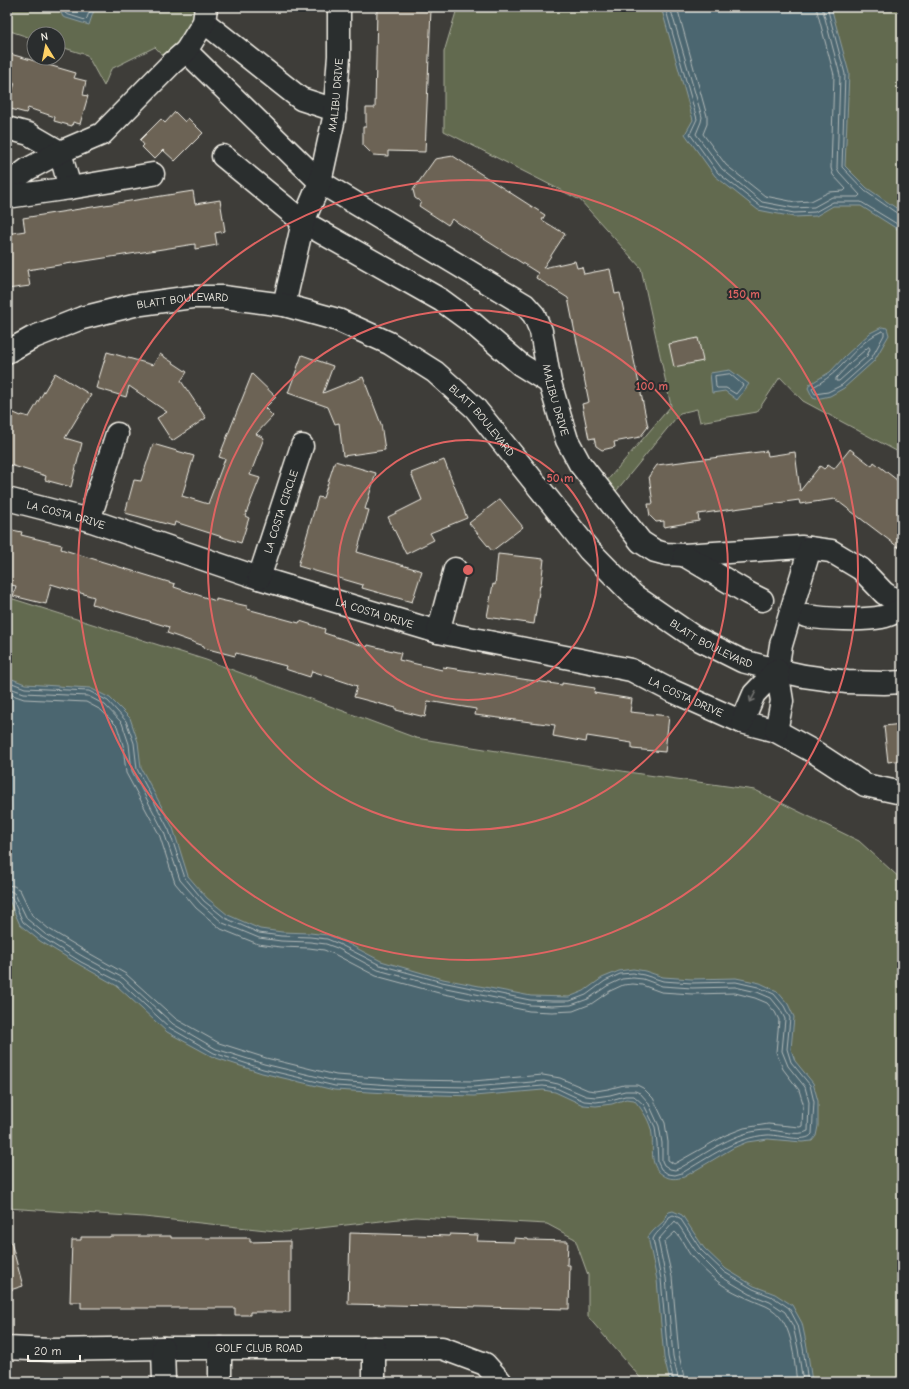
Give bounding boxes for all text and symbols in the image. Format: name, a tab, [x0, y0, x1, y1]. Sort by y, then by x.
north arrow	[26, 26, 66, 66]
text: N	[40, 30, 49, 44]
street label: MALIBU DRIVE	[325, 57, 345, 133]
text: 150 m	[728, 287, 760, 301]
street label: BLATT BOULEVARD	[136, 290, 229, 311]
street label: MALIBU DRIVE	[540, 363, 572, 438]
text: 100 m	[636, 379, 668, 393]
street label: BLATT BOULEVARD	[447, 381, 517, 459]
street label: LA COSTA CIRCLE	[261, 468, 300, 555]
text: 50 m	[546, 471, 574, 485]
street label: LA COSTA DRIVE	[25, 498, 107, 532]
centre of rings	[461, 563, 475, 577]
street label: LA COSTA DRIVE	[334, 595, 415, 631]
street label: BLATT BOULEVARD	[668, 616, 754, 670]
street label: LA COSTA DRIVE	[646, 674, 726, 719]
one-way arrow	[749, 691, 756, 703]
scale bar	[28, 1337, 80, 1363]
street label: GOLF CLUB ROAD	[215, 1342, 303, 1355]
text: 20 m	[34, 1344, 62, 1358]

